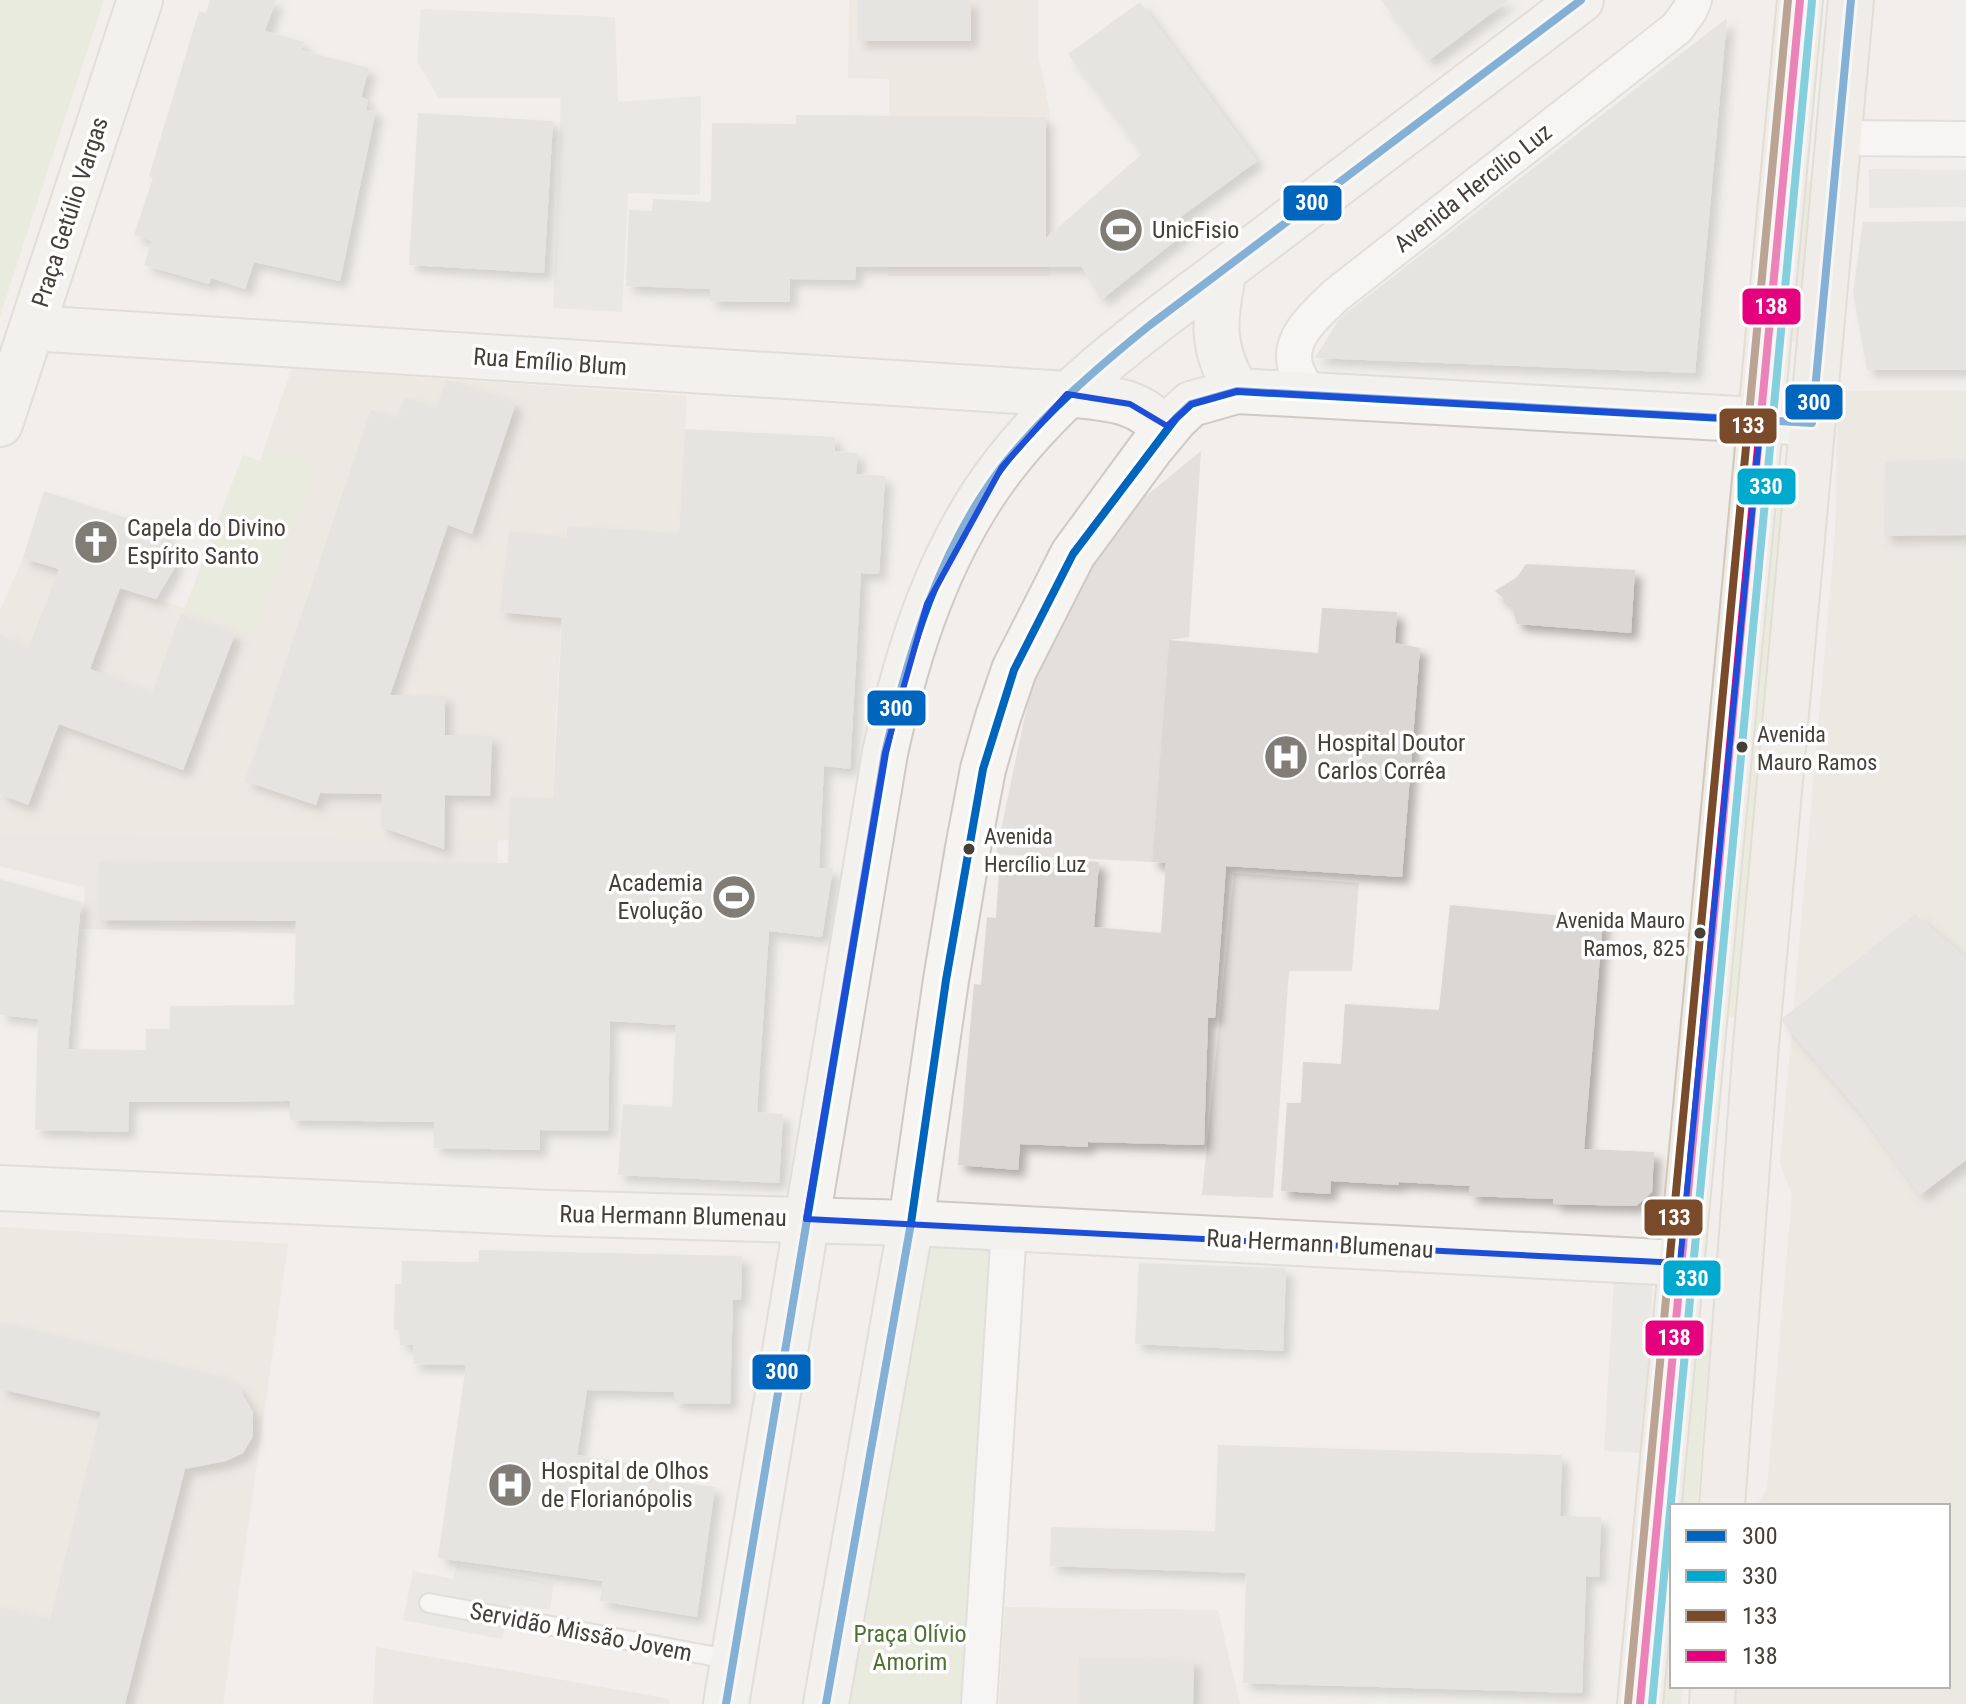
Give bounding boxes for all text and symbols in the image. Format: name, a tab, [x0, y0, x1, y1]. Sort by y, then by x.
street label: Praça Getúlio Vargas	[26, 113, 114, 311]
street label: Avenida Hercílio Luz	[1389, 118, 1557, 258]
line badge: 300	[1282, 184, 1343, 222]
text: 300	[1295, 190, 1329, 215]
sports icon: UnicFisio	[1097, 206, 1145, 254]
place label: UnicFisio	[1152, 216, 1239, 244]
line badge: 138	[1741, 287, 1802, 326]
text: 138	[1754, 294, 1788, 319]
street label: Rua Emílio Blum	[472, 343, 628, 381]
line badge: 300	[1784, 383, 1844, 421]
text: 300	[1797, 390, 1831, 415]
line badge: 133	[1718, 407, 1778, 445]
text: 133	[1731, 413, 1765, 438]
line badge: 330	[1736, 467, 1797, 506]
text: 330	[1749, 474, 1783, 499]
place label: Capela do Divino Espírito Santo	[127, 514, 286, 570]
church icon: Capela do Divino Espírito Santo	[72, 518, 120, 566]
line badge: 300	[866, 689, 927, 727]
text: 300	[879, 696, 913, 721]
place label: Avenida Mauro Ramos	[1757, 722, 1877, 775]
place label: Hospital Doutor Carlos Corrêa	[1317, 729, 1465, 785]
hospital icon: Hospital Doutor Carlos Corrêa	[1262, 733, 1310, 781]
marker: Avenida Mauro Ramos	[1734, 739, 1750, 755]
place label: Avenida Hercílio Luz	[984, 824, 1086, 877]
marker: Avenida Hercílio Luz	[961, 841, 977, 857]
place label: Academia Evolução	[608, 869, 703, 925]
sports icon: Academia Evolução	[710, 873, 758, 921]
place label: Avenida Mauro Ramos, 825	[1556, 908, 1685, 961]
marker: Avenida Mauro Ramos, 825	[1692, 925, 1708, 941]
line badge: 133	[1643, 1198, 1704, 1237]
street label: Rua Hermann Blumenau	[559, 1200, 787, 1232]
text: 133	[1657, 1205, 1691, 1230]
street label: Rua Hermann Blumenau	[1206, 1224, 1434, 1264]
line badge: 330	[1662, 1259, 1722, 1297]
text: 330	[1675, 1266, 1709, 1291]
line badge: 138	[1644, 1319, 1705, 1357]
text: 138	[1657, 1325, 1691, 1350]
line badge: 300	[751, 1353, 812, 1391]
text: 300	[765, 1359, 799, 1384]
place label: Hospital de Olhos de Florianópolis	[541, 1457, 709, 1513]
hospital icon: Hospital de Olhos de Florianópolis	[486, 1461, 534, 1509]
legend	[1670, 1504, 1950, 1688]
text: 300	[1742, 1522, 1778, 1550]
text: 330	[1742, 1562, 1778, 1590]
street label: Servidão Missão Jovem	[468, 1597, 694, 1667]
text: 133	[1742, 1602, 1778, 1630]
park label: Praça Olívio Amorim	[853, 1620, 967, 1676]
text: 138	[1742, 1642, 1778, 1670]

